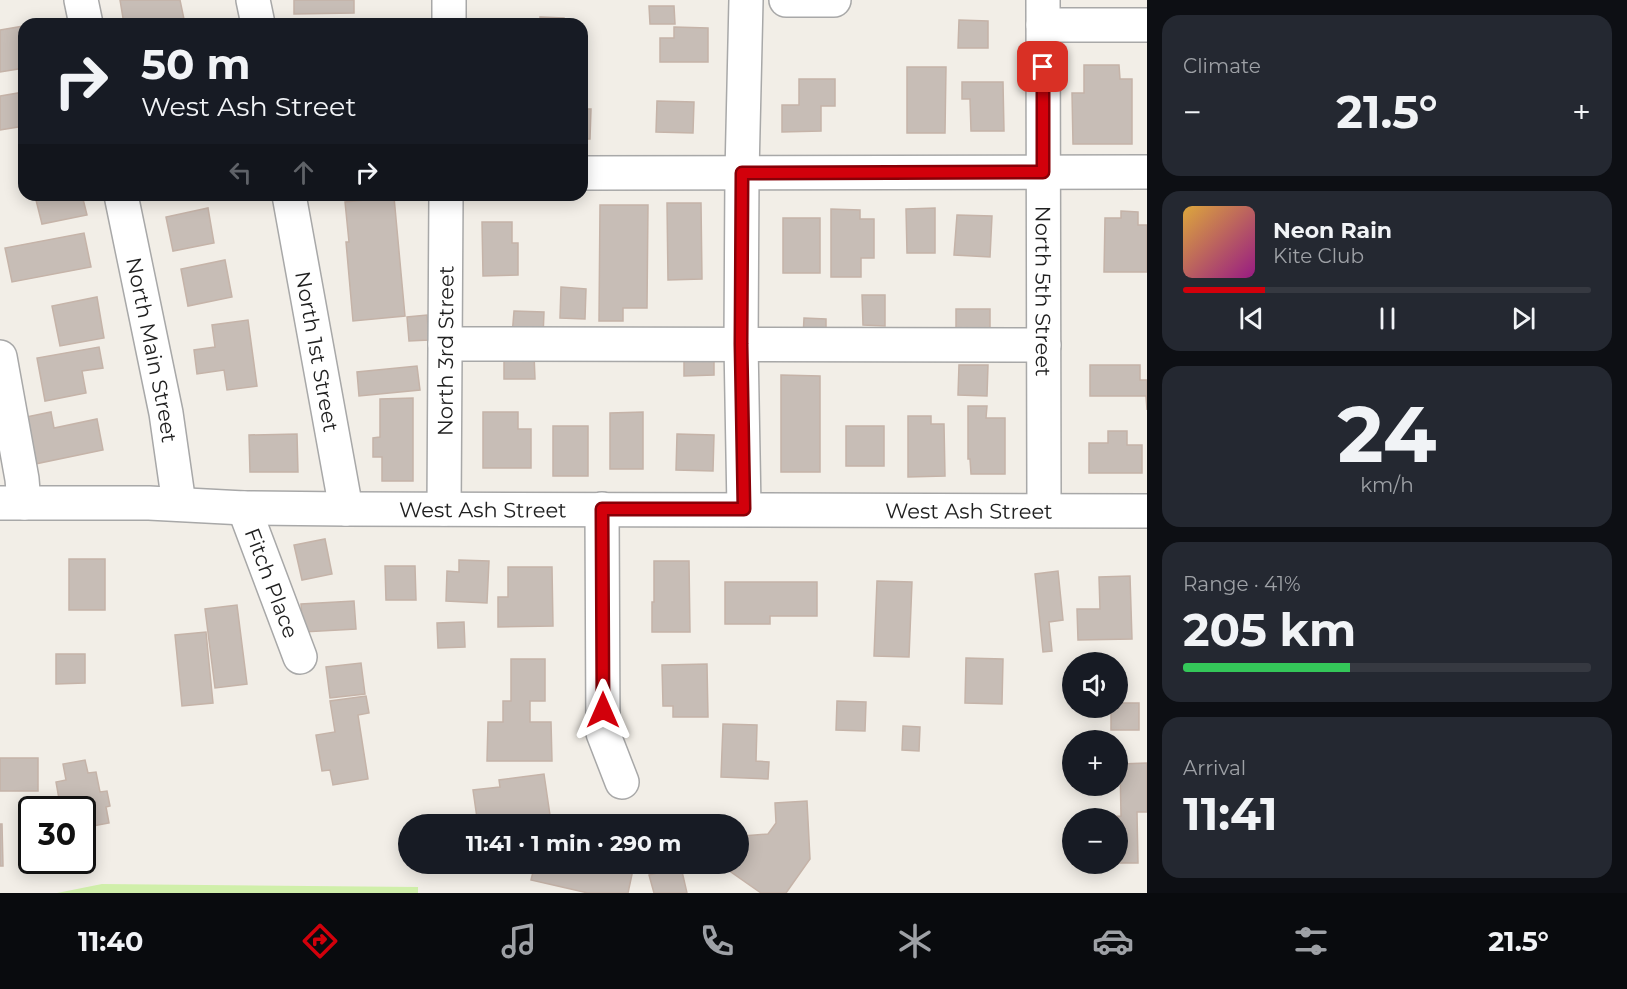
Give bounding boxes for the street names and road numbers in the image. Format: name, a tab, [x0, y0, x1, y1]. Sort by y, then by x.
street label: North 5th Street	[1031, 206, 1056, 376]
street label: North Main Street	[122, 255, 183, 444]
street label: North 3rd Street	[432, 266, 458, 436]
street label: North 1st Street	[291, 269, 344, 434]
street label: West Ash Street	[399, 497, 567, 522]
street label: West Ash Street	[885, 498, 1053, 523]
street label: Fitch Place	[240, 524, 304, 641]

